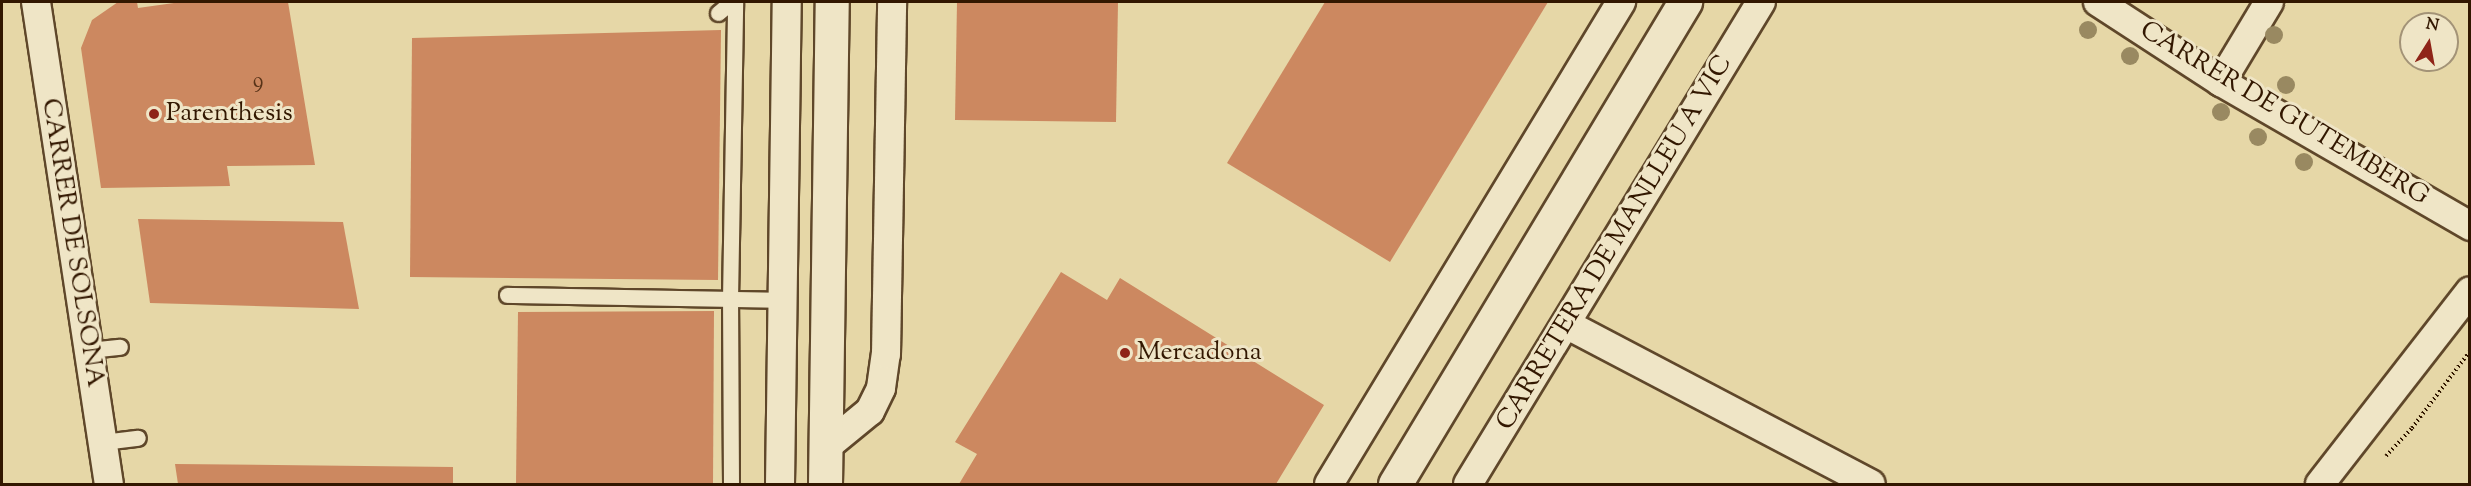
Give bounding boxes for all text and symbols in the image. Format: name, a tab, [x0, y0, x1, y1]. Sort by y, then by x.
north arrow	[2399, 12, 2459, 72]
text: N	[2424, 13, 2441, 38]
street label: CARRER DE GUTEMBERG	[2134, 15, 2434, 213]
street label: CARRETERA DE MANLLEU A VIC	[1490, 50, 1740, 436]
house number: 9	[253, 70, 263, 96]
street label: CARRER DE SOLSONA	[34, 96, 110, 390]
place label: Parenthesis	[166, 98, 293, 130]
marker: Parenthesis	[147, 107, 161, 121]
place label: Mercadona	[1137, 337, 1262, 369]
marker: Mercadona	[1118, 346, 1132, 360]

